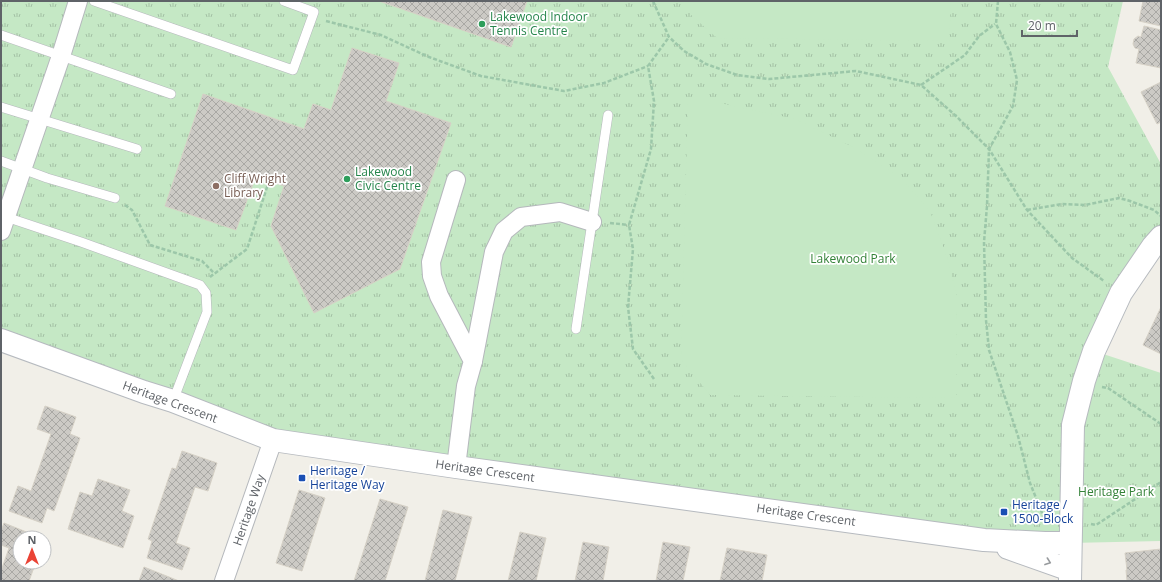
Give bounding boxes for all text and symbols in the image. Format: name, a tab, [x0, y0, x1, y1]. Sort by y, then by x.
place label: Lakewood Indoor Tennis Centre	[490, 8, 588, 39]
scale bar	[1022, 12, 1077, 38]
text: 20 m	[1028, 17, 1056, 34]
marker: Lakewood Indoor Tennis Centre	[477, 19, 487, 29]
place label: Lakewood Civic Centre	[355, 163, 421, 194]
place label: Cliff Wright Library	[224, 170, 286, 201]
marker: Lakewood Civic Centre	[342, 174, 352, 184]
marker: Cliff Wright Library	[211, 181, 221, 191]
park label: Lakewood Park	[810, 250, 896, 267]
street label: Heritage Crescent	[120, 376, 220, 427]
street label: Heritage Crescent	[434, 455, 536, 486]
place label: Heritage / Heritage Way	[310, 462, 386, 493]
street label: Heritage Way	[228, 471, 269, 548]
marker: Heritage / Heritage Way	[297, 473, 307, 483]
park label: Heritage Park	[1078, 483, 1155, 500]
place label: Heritage / 1500-Block	[1012, 496, 1074, 527]
street label: Heritage Crescent	[755, 499, 857, 530]
marker: Heritage / 1500-Block	[999, 507, 1009, 517]
north arrow	[12, 530, 52, 570]
text: N	[28, 532, 36, 547]
one-way arrow	[1044, 558, 1051, 566]

